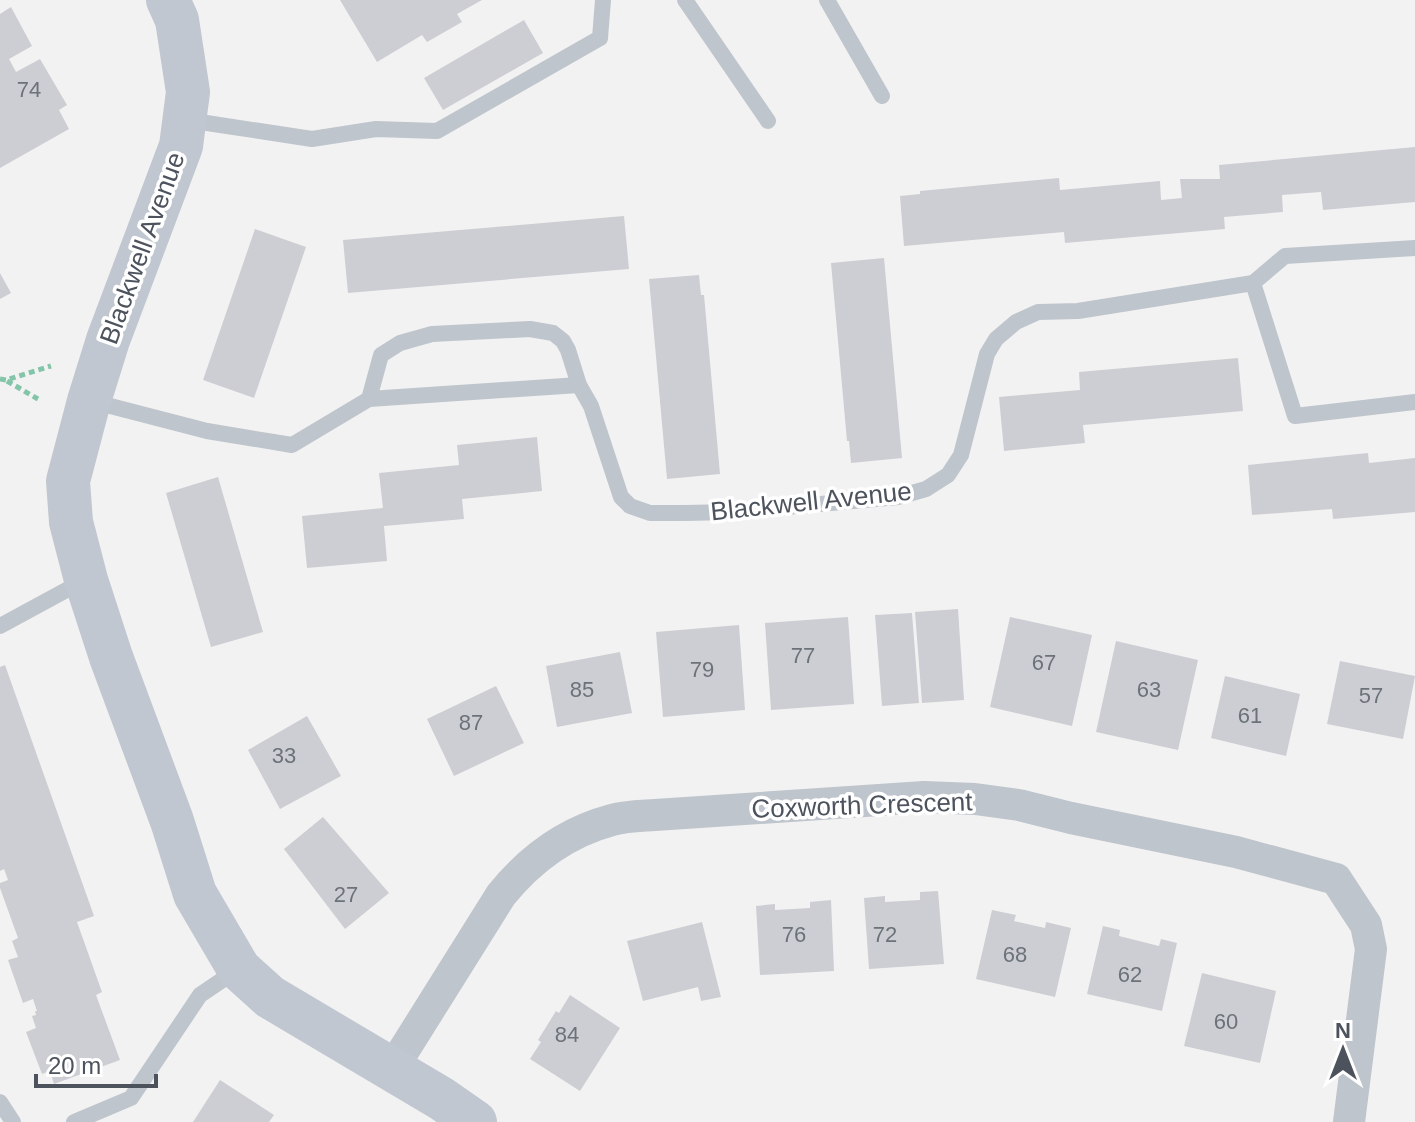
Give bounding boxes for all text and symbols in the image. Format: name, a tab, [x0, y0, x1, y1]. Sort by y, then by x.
house number: 74	[17, 77, 41, 102]
street label: Blackwell Avenue	[93, 148, 191, 348]
street label: Blackwell Avenue	[709, 476, 913, 526]
house number: 77	[791, 643, 815, 668]
house number: 67	[1032, 650, 1056, 675]
house number: 79	[690, 657, 714, 682]
house number: 85	[570, 677, 594, 702]
house number: 63	[1137, 677, 1161, 702]
house number: 57	[1359, 683, 1383, 708]
house number: 61	[1238, 703, 1262, 728]
house number: 87	[459, 710, 483, 735]
house number: 33	[272, 743, 296, 768]
street label: Coxworth Crescent	[751, 786, 974, 824]
house number: 27	[334, 882, 358, 907]
house number: 76	[782, 922, 806, 947]
house number: 72	[873, 922, 897, 947]
house number: 68	[1003, 942, 1027, 967]
house number: 62	[1118, 962, 1142, 987]
house number: 60	[1214, 1009, 1238, 1034]
north arrow	[1303, 1010, 1383, 1090]
text: N	[1335, 1018, 1351, 1043]
house number: 84	[555, 1022, 579, 1047]
scale bar	[36, 1038, 156, 1088]
text: 20 m	[48, 1052, 101, 1079]

